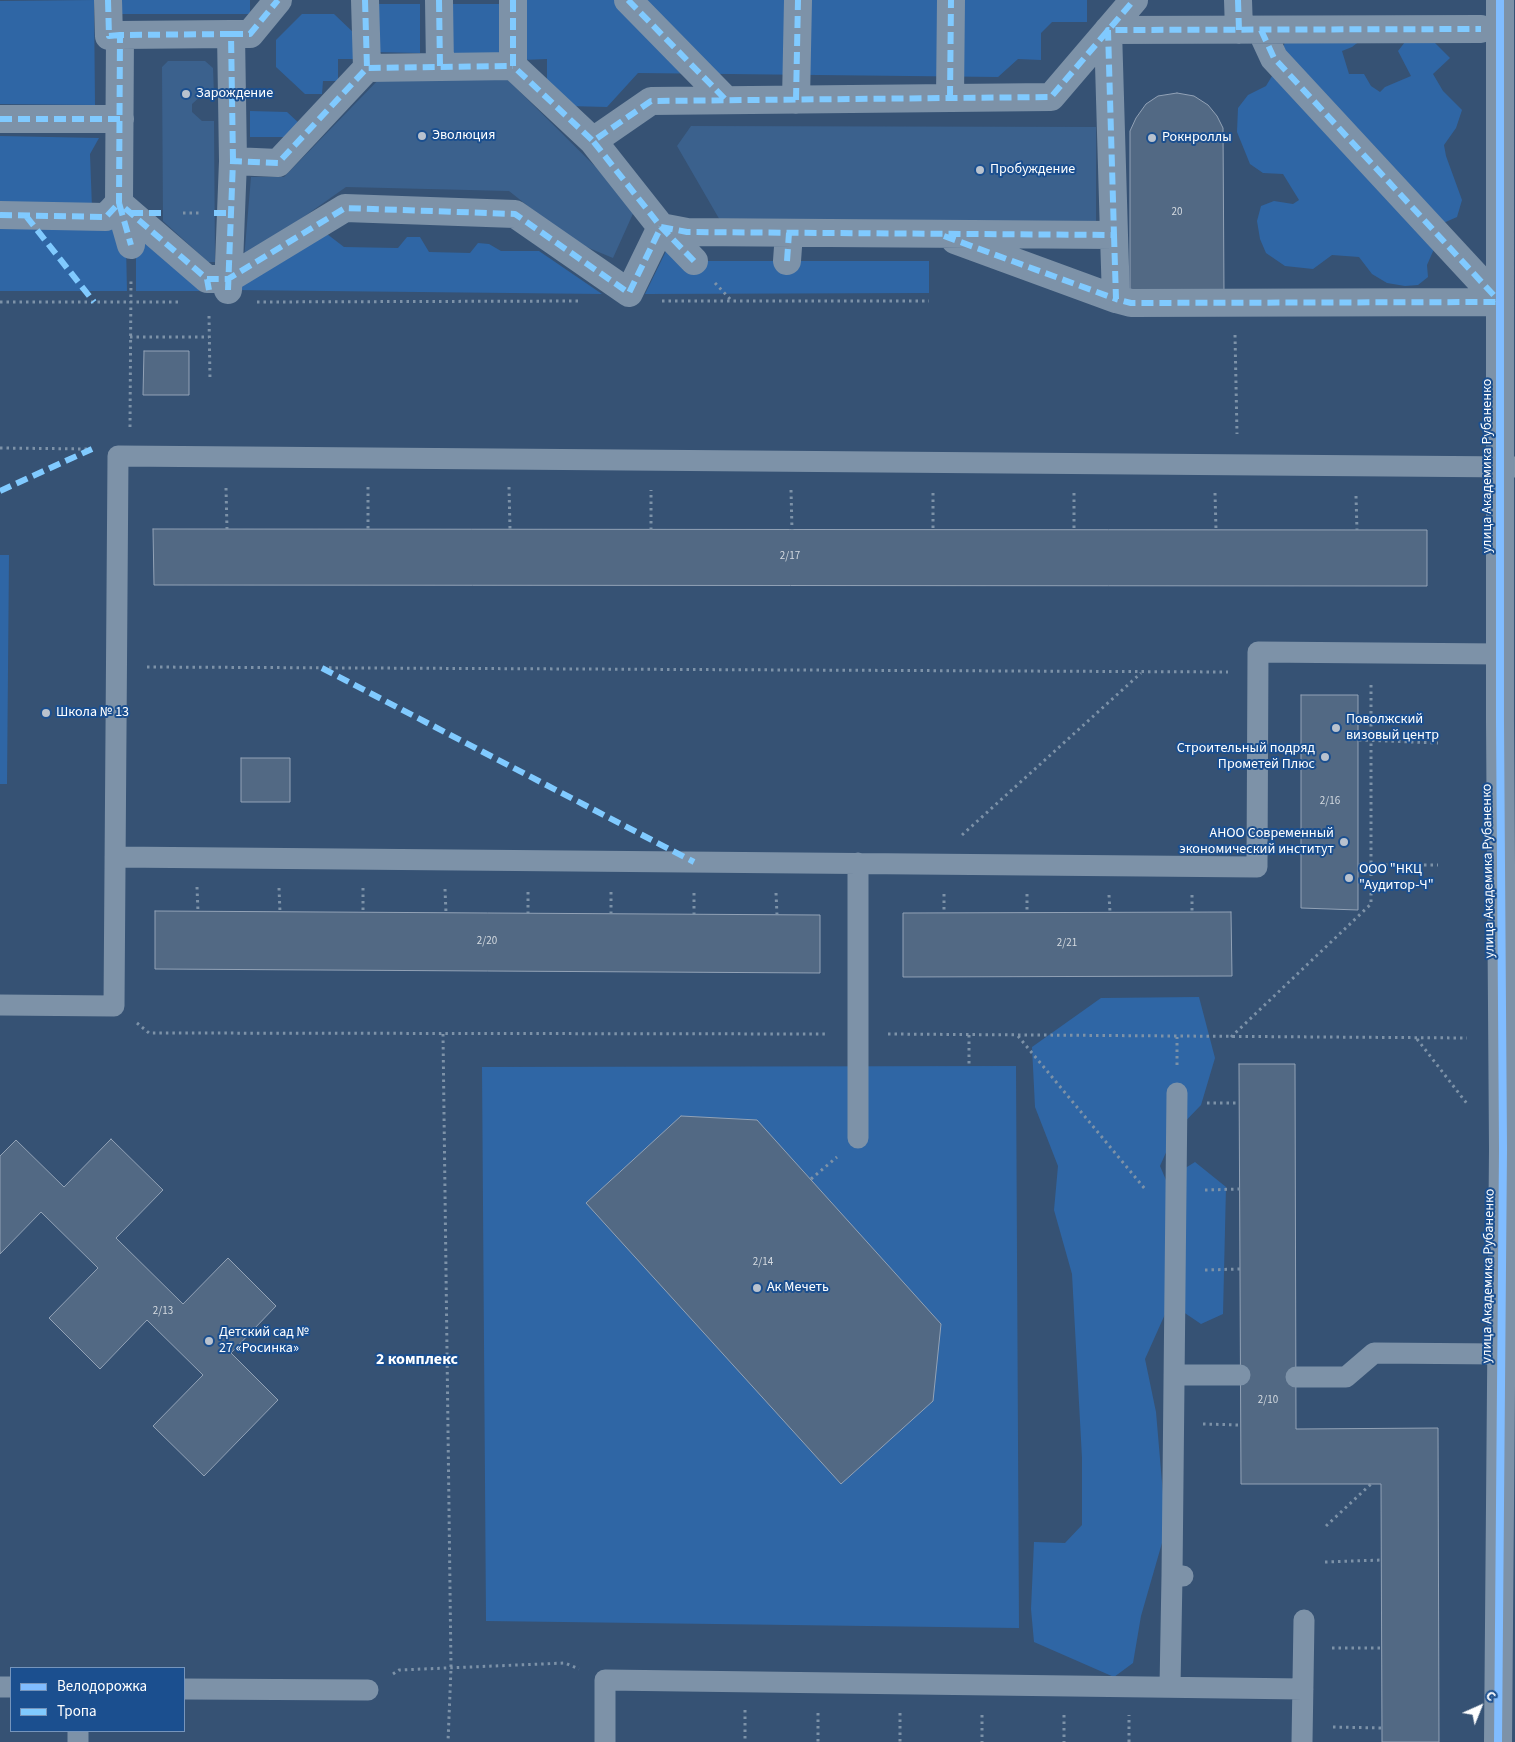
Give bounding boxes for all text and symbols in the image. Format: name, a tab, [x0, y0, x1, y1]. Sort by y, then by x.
place label: Зарождение	[196, 86, 273, 102]
marker: Зарождение	[180, 88, 192, 100]
place label: Эволюция	[432, 128, 495, 144]
marker: Эволюция	[416, 130, 428, 142]
place label: Рокнроллы	[1162, 130, 1232, 146]
marker: Рокнроллы	[1146, 132, 1158, 144]
place label: Пробуждение	[990, 162, 1075, 178]
marker: Пробуждение	[974, 164, 986, 176]
house number: 20	[1172, 206, 1182, 220]
street label: улица Академика Рубаненко	[1480, 379, 1496, 553]
house number: 2/17	[780, 550, 800, 564]
place label: Школа № 13	[56, 705, 129, 721]
marker: Школа № 13	[40, 707, 52, 719]
place label: Поволжский визовый центр	[1346, 712, 1439, 744]
marker: Поволжский визовый центр	[1330, 722, 1342, 734]
place label: Строительный подряд Прометей Плюс	[1177, 741, 1315, 774]
marker: Строительный подряд Прометей Плюс	[1319, 751, 1331, 763]
street label: улица Академика Рубаненко	[1479, 784, 1499, 958]
house number: 2/16	[1320, 795, 1340, 809]
place label: АНОО Современный экономический институт	[1179, 826, 1334, 859]
marker: АНОО Современный экономический институт	[1338, 836, 1350, 848]
place label: ООО "НКЦ "Аудитор-Ч"	[1359, 862, 1434, 894]
marker: ООО "НКЦ "Аудитор-Ч"	[1343, 872, 1355, 884]
house number: 2/20	[477, 935, 497, 949]
house number: 2/21	[1057, 937, 1077, 951]
street label: улица Академика Рубаненко	[1479, 1189, 1499, 1363]
house number: 2/14	[753, 1256, 773, 1270]
place label: Ак Мечеть	[767, 1280, 829, 1296]
marker: Ак Мечеть	[751, 1282, 763, 1294]
house number: 2/13	[153, 1305, 173, 1319]
place label: Детский сад № 27 «Росинка»	[219, 1325, 309, 1358]
marker: Детский сад № 27 «Росинка»	[203, 1335, 215, 1347]
district label: 2 комплекс	[376, 1350, 458, 1370]
house number: 2/10	[1258, 1394, 1278, 1408]
legend	[10, 1667, 185, 1732]
text: Велодорожка	[57, 1676, 147, 1697]
north arrow	[1455, 1682, 1505, 1732]
text: С	[1481, 1686, 1500, 1706]
text: Тропа	[57, 1701, 97, 1722]

